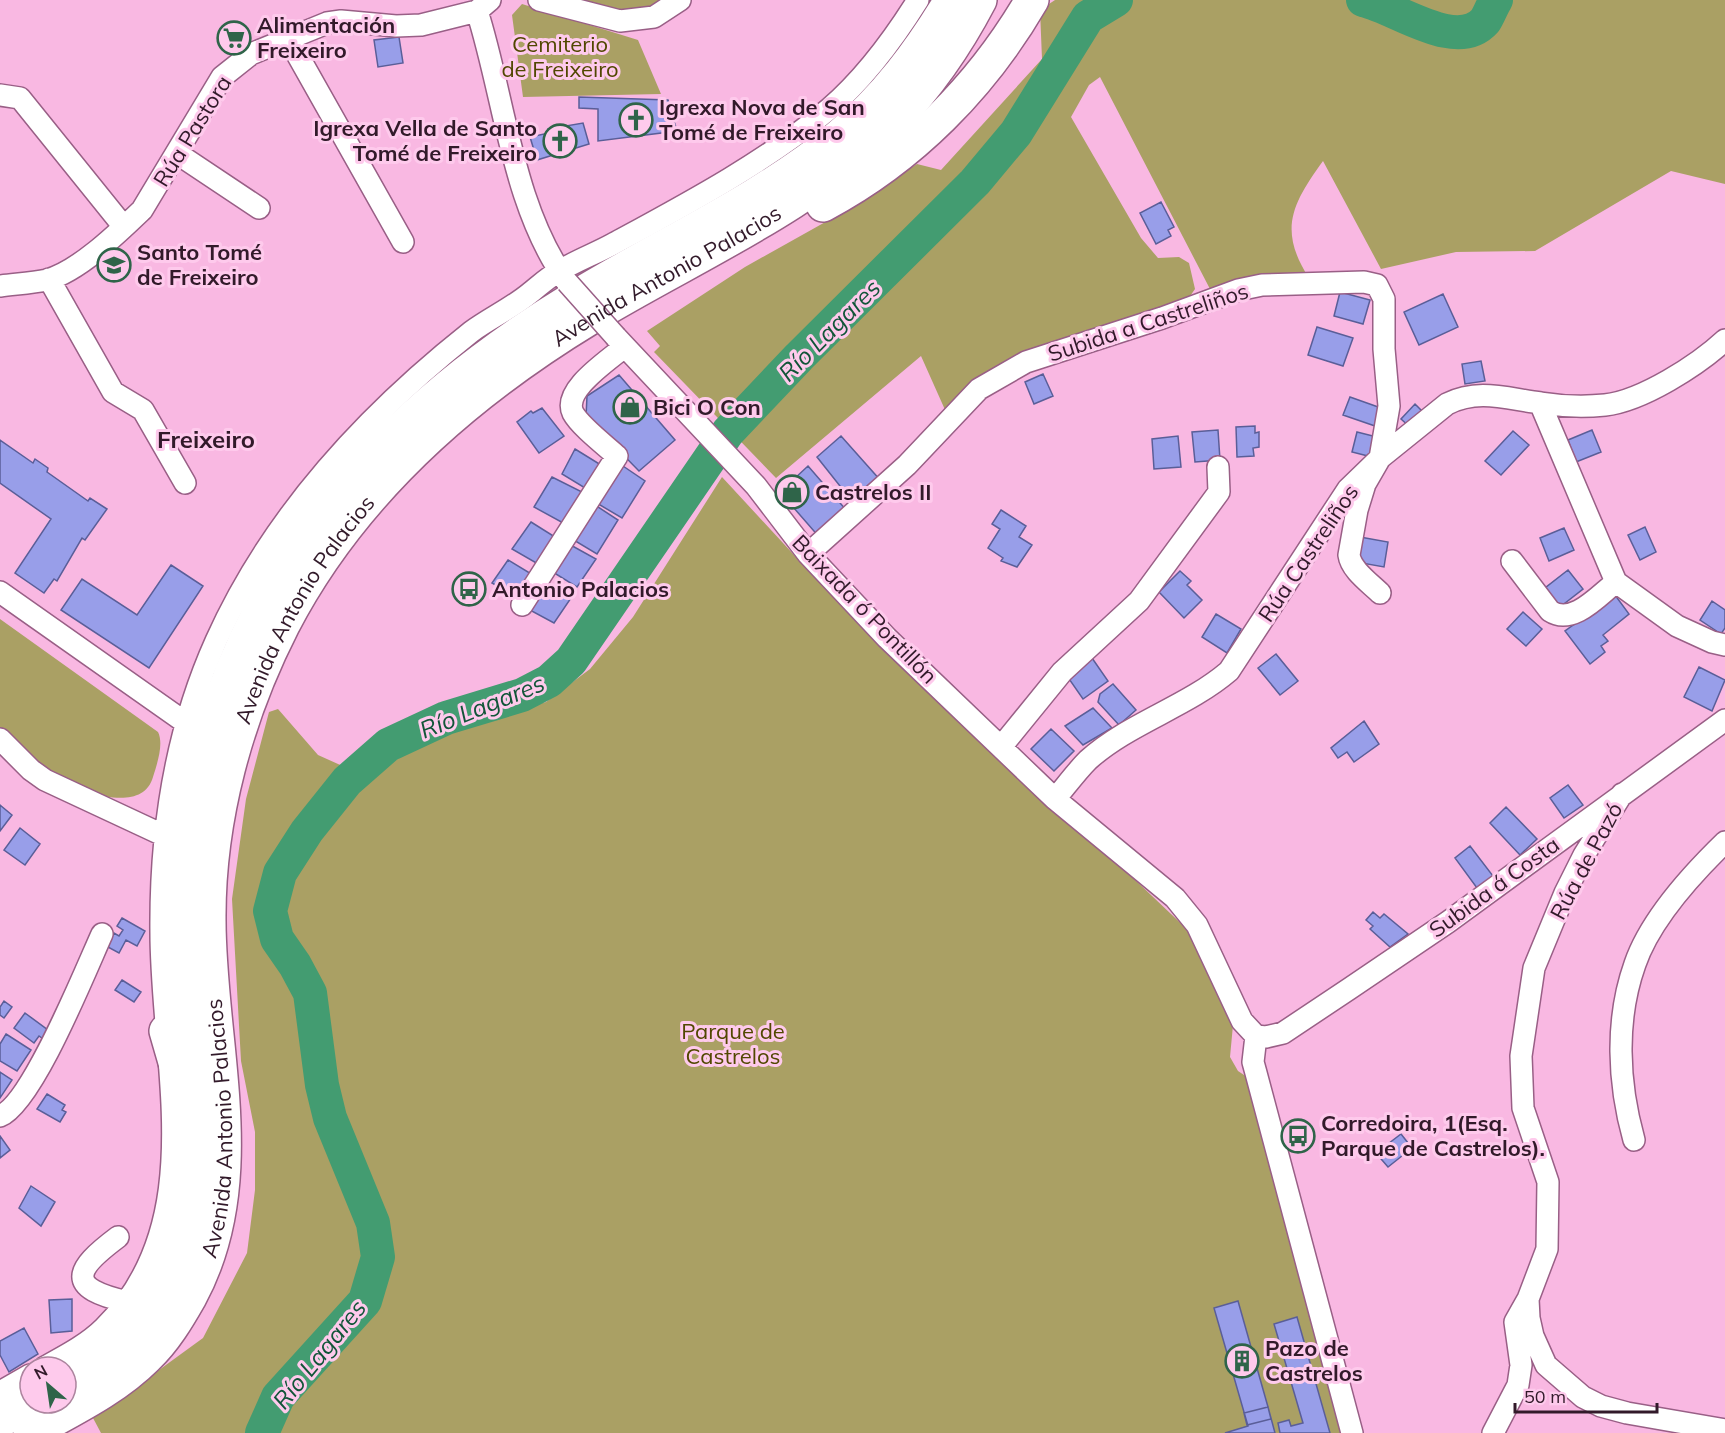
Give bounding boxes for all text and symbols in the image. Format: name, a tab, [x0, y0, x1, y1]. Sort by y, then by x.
place label: Alimentación Freixeiro	[257, 11, 395, 64]
supermarket icon: Alimentación Freixeiro	[216, 20, 252, 56]
park label: Cemiterio de Freixeiro	[501, 30, 619, 83]
street label: Rúa Pastora	[147, 70, 237, 192]
place label: Igrexa Nova de San Tomé de Freixeiro	[659, 93, 865, 146]
church icon: Igrexa Nova de San Tomé de Freixeiro	[618, 102, 654, 138]
place label: Igrexa Vella de Santo Tomé de Freixeiro	[313, 114, 537, 167]
church icon: Igrexa Vella de Santo Tomé de Freixeiro	[542, 123, 578, 159]
street label: Avenida Antonio Palacios	[546, 199, 786, 353]
place label: Santo Tomé de Freixeiro	[137, 238, 262, 291]
school or university icon: Santo Tomé de Freixeiro	[96, 247, 132, 283]
water label: Río Lagares	[772, 273, 886, 387]
street label: Subida a Castreliños	[1044, 276, 1252, 368]
shop icon: Bici O Con	[612, 389, 648, 425]
place label: Bici O Con	[653, 393, 761, 421]
district label: Freixeiro	[157, 424, 255, 454]
shop icon: Castrelos II	[774, 474, 810, 510]
place label: Castrelos II	[815, 478, 931, 506]
street label: Rúa Castreliños	[1252, 479, 1364, 627]
street label: Avenida Antonio Palacios	[229, 489, 381, 727]
street label: Baixada ó Pontillón	[787, 528, 943, 690]
bus stop icon: Antonio Palacios	[451, 571, 487, 607]
place label: Antonio Palacios	[492, 575, 669, 603]
water label: Río Lagares	[415, 667, 549, 745]
street label: Rúa de Pazó	[1543, 798, 1629, 924]
street label: Subida á Costa	[1423, 830, 1565, 944]
street label: Avenida Antonio Palacios	[194, 998, 238, 1261]
park label: Parque de Castrelos	[681, 1017, 785, 1070]
place label: Corredoira, 1(Esq. Parque de Castrelos).	[1321, 1109, 1545, 1162]
bus stop icon: Corredoira, 1(Esq. Parque de Castrelos).	[1280, 1118, 1316, 1154]
water label: Río Lagares	[266, 1293, 372, 1415]
place label: Pazo de Castrelos	[1265, 1334, 1363, 1387]
building icon: Pazo de Castrelos	[1224, 1343, 1260, 1379]
north arrow	[18, 1355, 78, 1415]
text: N	[31, 1360, 51, 1384]
scale bar	[1515, 1376, 1658, 1414]
text: 50 m	[1524, 1385, 1566, 1408]

